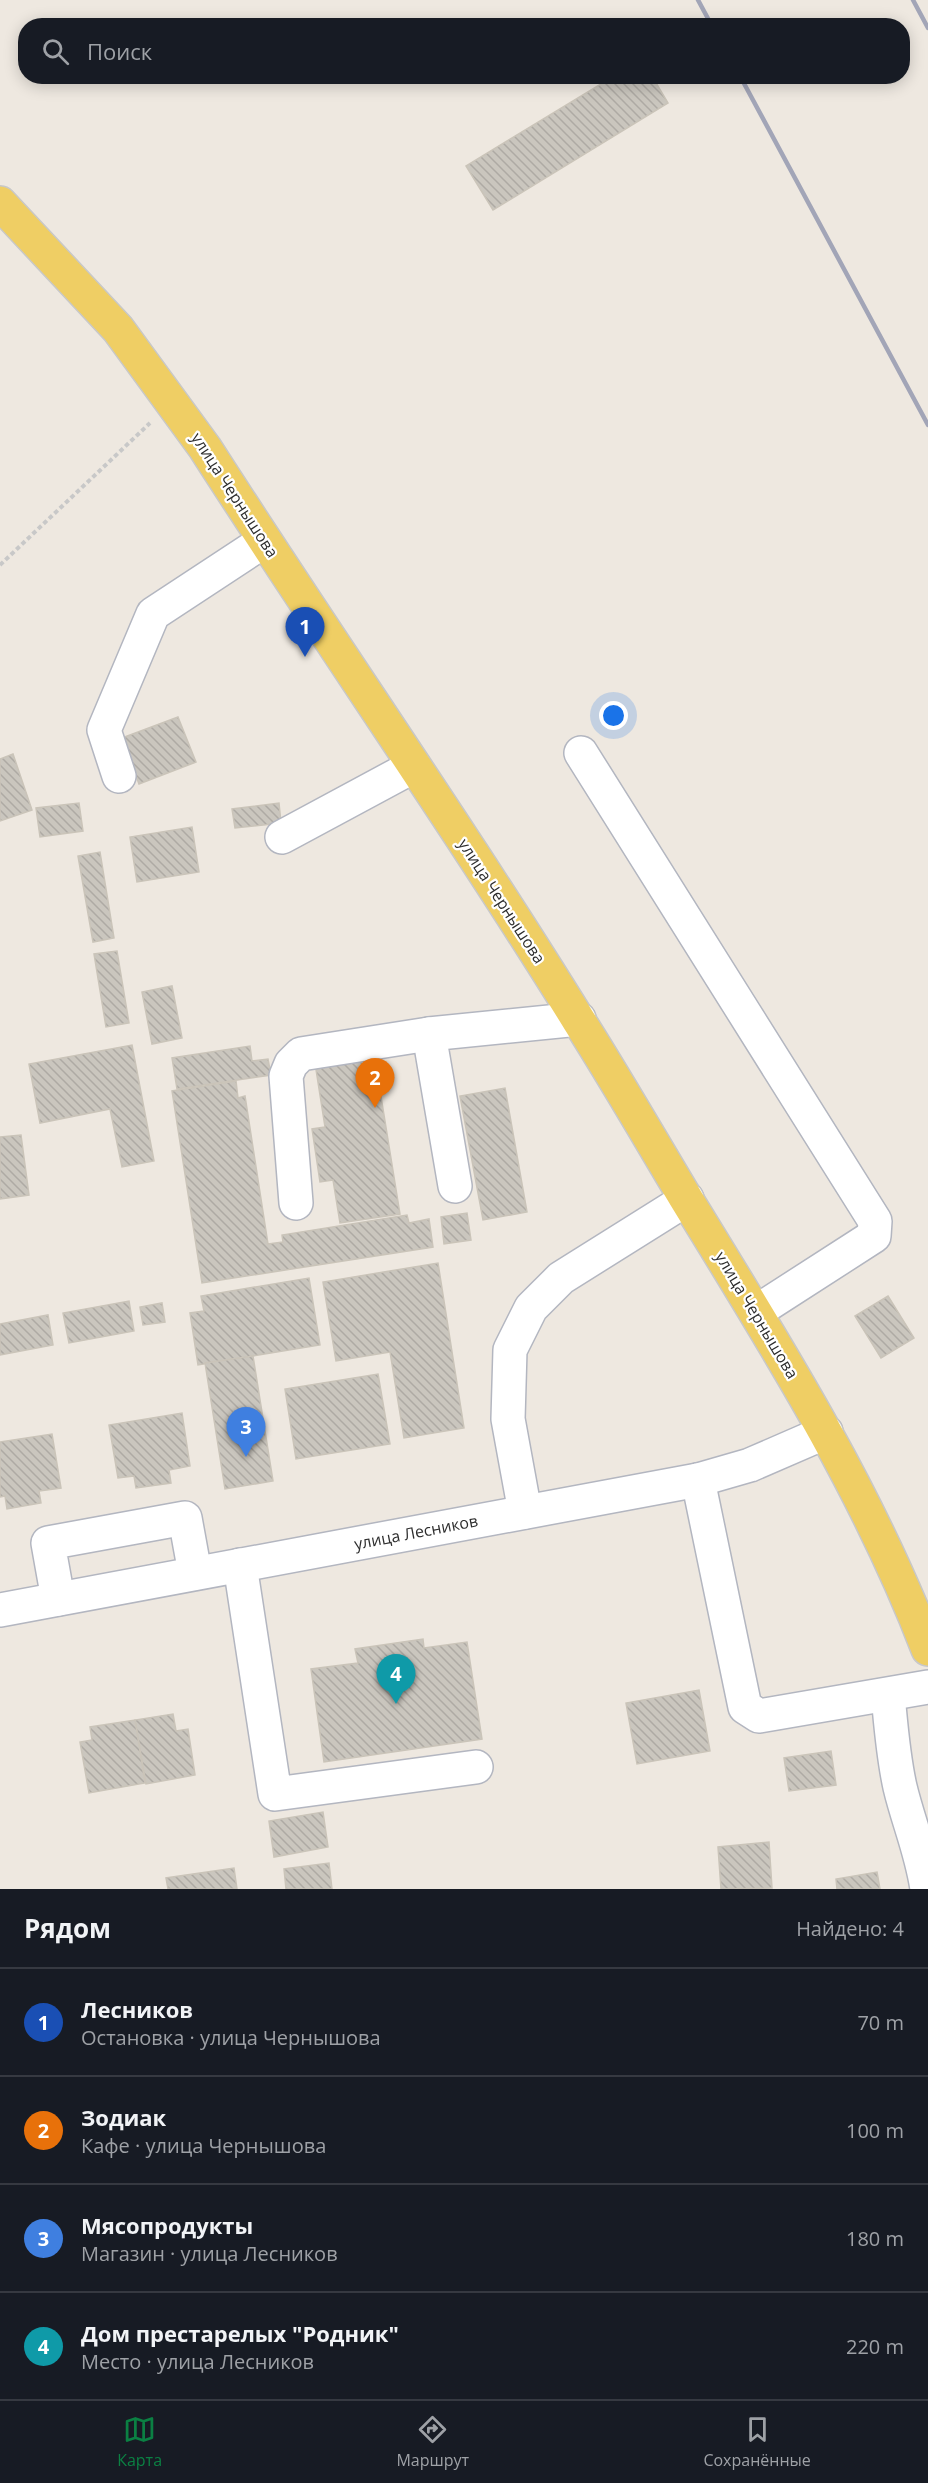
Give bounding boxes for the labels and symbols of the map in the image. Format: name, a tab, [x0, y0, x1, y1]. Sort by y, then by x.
street label: улица Чернышова	[186, 428, 284, 562]
pin: 1	[286, 608, 324, 657]
your location	[599, 701, 628, 730]
street label: улица Чернышова	[453, 834, 551, 968]
pin: 2	[356, 1058, 394, 1108]
street label: улица Чернышова	[710, 1247, 804, 1383]
pin: 3	[226, 1408, 266, 1457]
street label: улица Лесников	[352, 1509, 480, 1555]
pin: 4	[376, 1654, 416, 1704]

